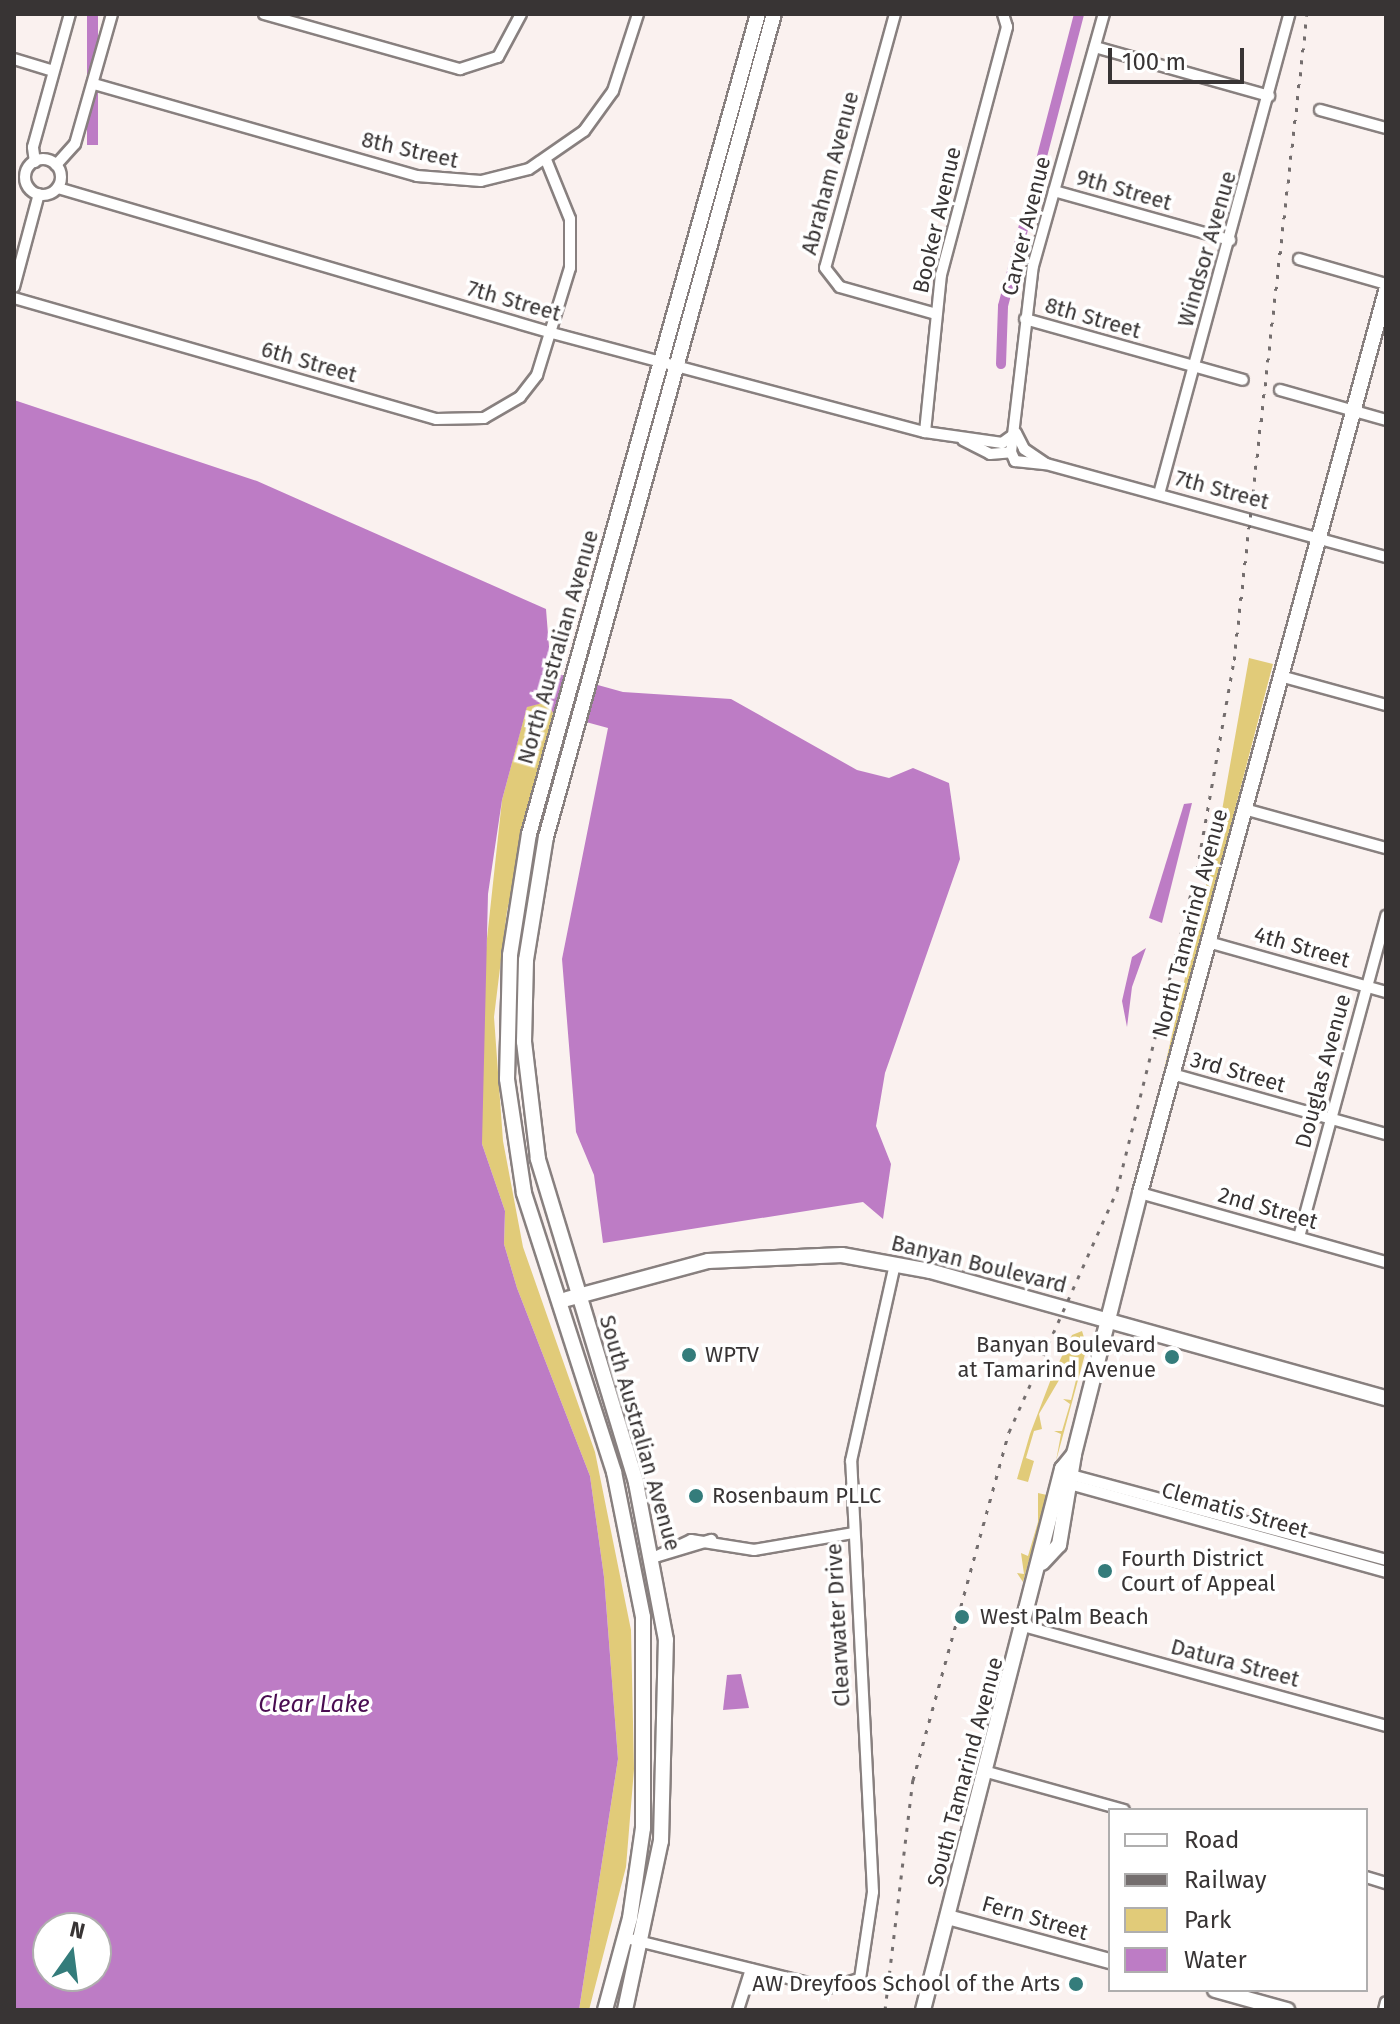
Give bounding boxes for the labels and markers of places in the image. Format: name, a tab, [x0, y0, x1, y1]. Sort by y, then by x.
place label: Banyan Boulevard at Tamarind Avenue	[958, 1331, 1156, 1382]
place label: WPTV	[705, 1342, 759, 1368]
marker: WPTV	[680, 1346, 698, 1364]
marker: Banyan Boulevard at Tamarind Avenue	[1163, 1348, 1181, 1366]
place label: Rosenbaum PLLC	[712, 1483, 881, 1509]
marker: Rosenbaum PLLC	[687, 1487, 705, 1505]
place label: Fourth District Court of Appeal	[1121, 1545, 1276, 1596]
marker: Fourth District Court of Appeal	[1096, 1562, 1114, 1580]
place label: West Palm Beach	[980, 1604, 1149, 1630]
marker: West Palm Beach	[951, 1606, 973, 1628]
place label: AW Dreyfoos School of the Arts	[752, 1971, 1060, 1997]
marker: AW Dreyfoos School of the Arts	[1067, 1975, 1085, 1993]

